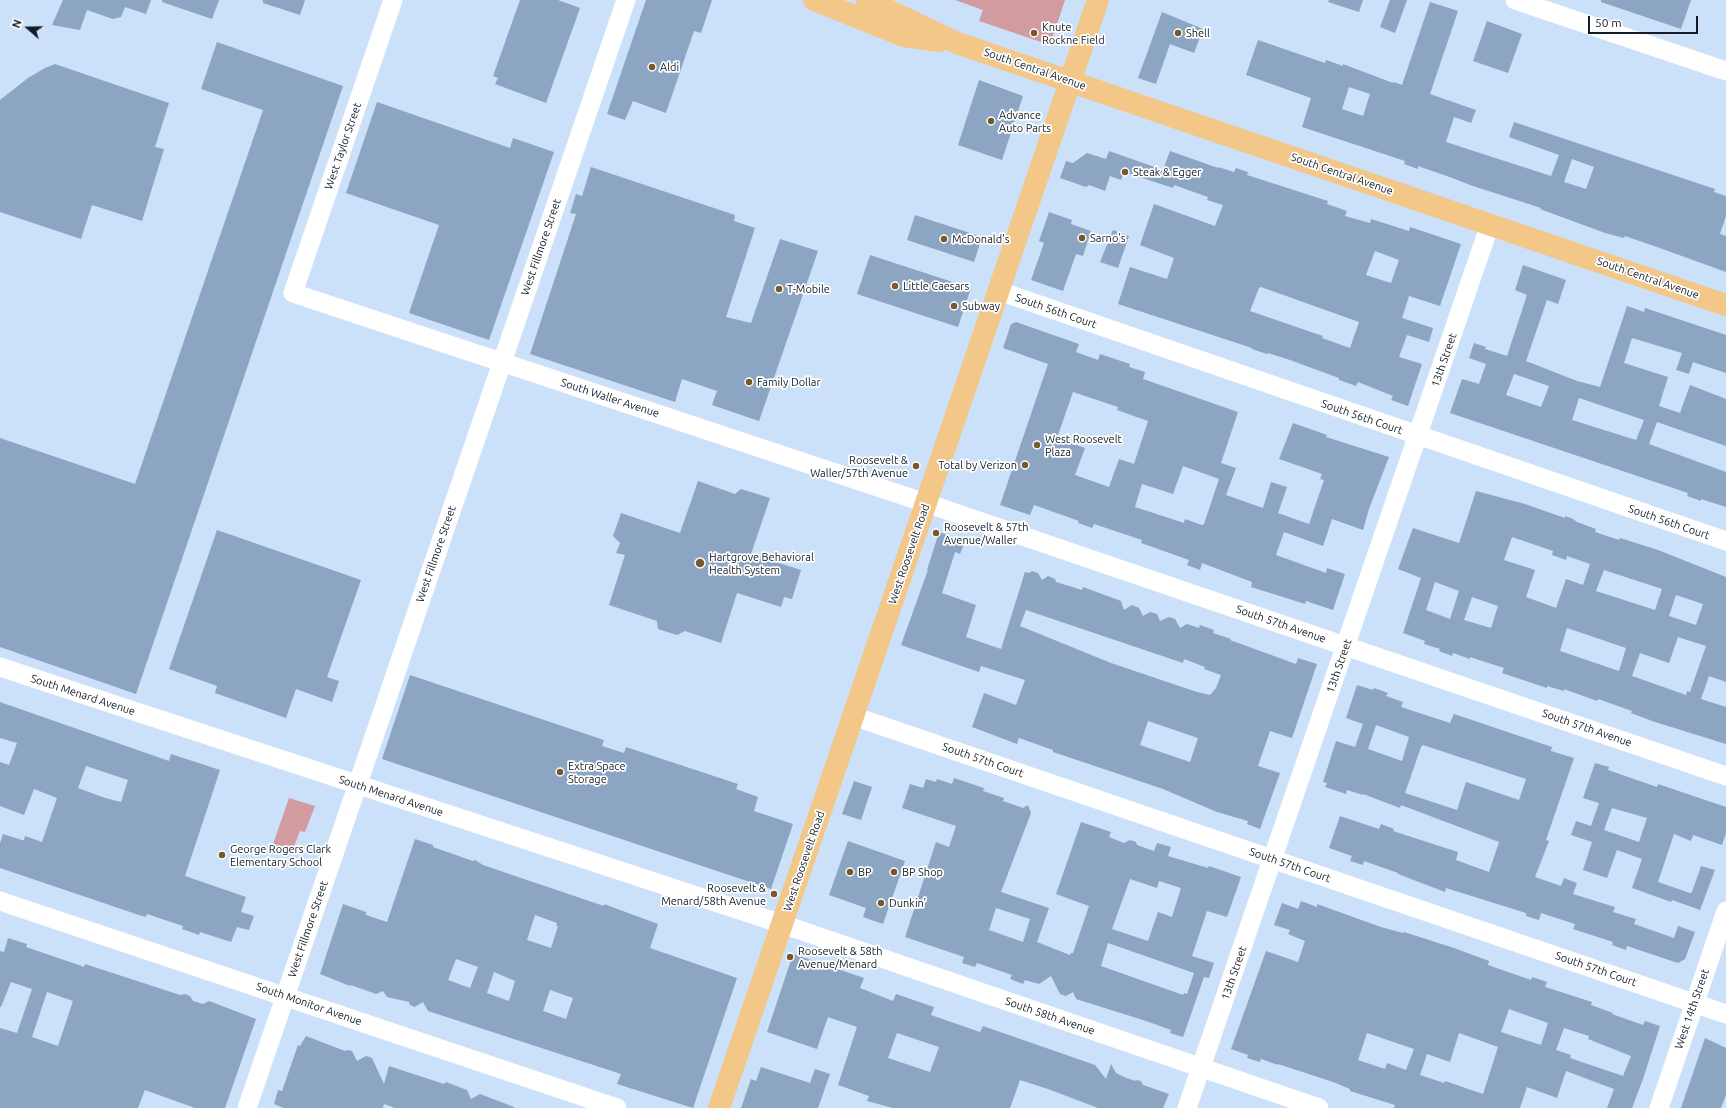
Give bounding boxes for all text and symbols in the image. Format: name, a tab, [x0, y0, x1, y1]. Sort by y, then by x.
north arrow	[8, 8, 48, 48]
scale bar	[1590, 8, 1700, 34]
text: 50 m	[1595, 16, 1622, 29]
text: N	[10, 18, 24, 30]
place label: Knute Rockne Field	[1042, 20, 1105, 46]
place label: Shell	[1186, 26, 1210, 40]
marker: Knute Rockne Field	[1029, 28, 1039, 38]
marker: Shell	[1173, 28, 1183, 38]
street label: South Central Avenue	[982, 45, 1088, 93]
place label: Aldi	[660, 60, 679, 74]
marker: Aldi	[647, 62, 657, 72]
street label: West Taylor Street	[322, 101, 364, 191]
place label: Advance Auto Parts	[999, 108, 1051, 134]
marker: Advance Auto Parts	[986, 116, 996, 126]
street label: South Central Avenue	[1289, 150, 1395, 198]
place label: Steak & Egger	[1133, 165, 1202, 179]
marker: Steak & Egger	[1120, 167, 1130, 177]
street label: West Fillmore Street	[518, 197, 564, 297]
place label: Sarno's	[1090, 231, 1126, 245]
place label: McDonald's	[952, 232, 1010, 246]
marker: Sarno's	[1077, 233, 1087, 243]
marker: McDonald's	[939, 234, 949, 244]
street label: South Central Avenue	[1595, 254, 1701, 302]
place label: Little Caesars	[903, 279, 969, 293]
marker: Little Caesars	[890, 281, 900, 291]
place label: T-Mobile	[787, 282, 830, 296]
marker: T-Mobile	[774, 284, 784, 294]
street label: South 56th Court	[1014, 291, 1098, 331]
place label: Subway	[962, 299, 1000, 313]
marker: Subway	[949, 301, 959, 311]
street label: 13th Street	[1429, 331, 1459, 389]
place label: Family Dollar	[757, 375, 821, 389]
street label: South Waller Avenue	[559, 376, 661, 420]
marker: Family Dollar	[744, 377, 754, 387]
street label: South 56th Court	[1320, 397, 1404, 437]
place label: West Roosevelt Plaza	[1045, 432, 1122, 458]
marker: West Roosevelt Plaza	[1032, 440, 1042, 450]
place label: Roosevelt & Waller/57th Avenue	[810, 453, 908, 479]
place label: Total by Verizon	[938, 458, 1017, 472]
marker: Total by Verizon	[1020, 460, 1030, 470]
marker: Roosevelt & Waller/57th Avenue	[911, 461, 921, 471]
street label: West Roosevelt Road	[886, 502, 932, 606]
street label: South 56th Court	[1627, 502, 1711, 542]
street label: West Fillmore Street	[413, 504, 459, 604]
place label: Roosevelt & 57th Avenue/Waller	[944, 520, 1028, 546]
marker: Roosevelt & 57th Avenue/Waller	[931, 528, 941, 538]
place label: Hartgrove Behavioral Health System	[709, 550, 814, 576]
marker: Hartgrove Behavioral Health System	[694, 557, 706, 569]
street label: South 57th Avenue	[1234, 602, 1328, 646]
street label: 13th Street	[1324, 637, 1354, 695]
street label: South Menard Avenue	[29, 672, 137, 718]
street label: South 57th Avenue	[1540, 706, 1634, 750]
street label: South 57th Court	[941, 740, 1025, 780]
place label: Extra Space Storage	[568, 759, 625, 785]
marker: Extra Space Storage	[555, 767, 565, 777]
street label: South Menard Avenue	[337, 773, 445, 819]
street label: West Roosevelt Road	[781, 809, 827, 913]
place label: George Rogers Clark Elementary School	[230, 842, 331, 868]
street label: South 57th Court	[1248, 845, 1332, 885]
marker: George Rogers Clark Elementary School	[217, 850, 227, 860]
place label: BP	[858, 865, 872, 879]
place label: BP Shop	[902, 865, 943, 879]
marker: BP	[845, 867, 855, 877]
marker: BP Shop	[889, 867, 899, 877]
street label: West Fillmore Street	[285, 879, 331, 979]
place label: Roosevelt & Menard/58th Avenue	[661, 881, 766, 907]
marker: Roosevelt & Menard/58th Avenue	[769, 889, 779, 899]
place label: Dunkin'	[889, 896, 926, 910]
marker: Dunkin'	[876, 898, 886, 908]
place label: Roosevelt & 58th Avenue/Menard	[798, 944, 882, 970]
street label: 13th Street	[1219, 944, 1249, 1002]
street label: South 57th Court	[1554, 949, 1638, 989]
marker: Roosevelt & 58th Avenue/Menard	[785, 952, 795, 962]
street label: West 14th Street	[1672, 967, 1712, 1051]
street label: South Monitor Avenue	[254, 980, 364, 1028]
street label: South 58th Avenue	[1003, 994, 1097, 1038]

